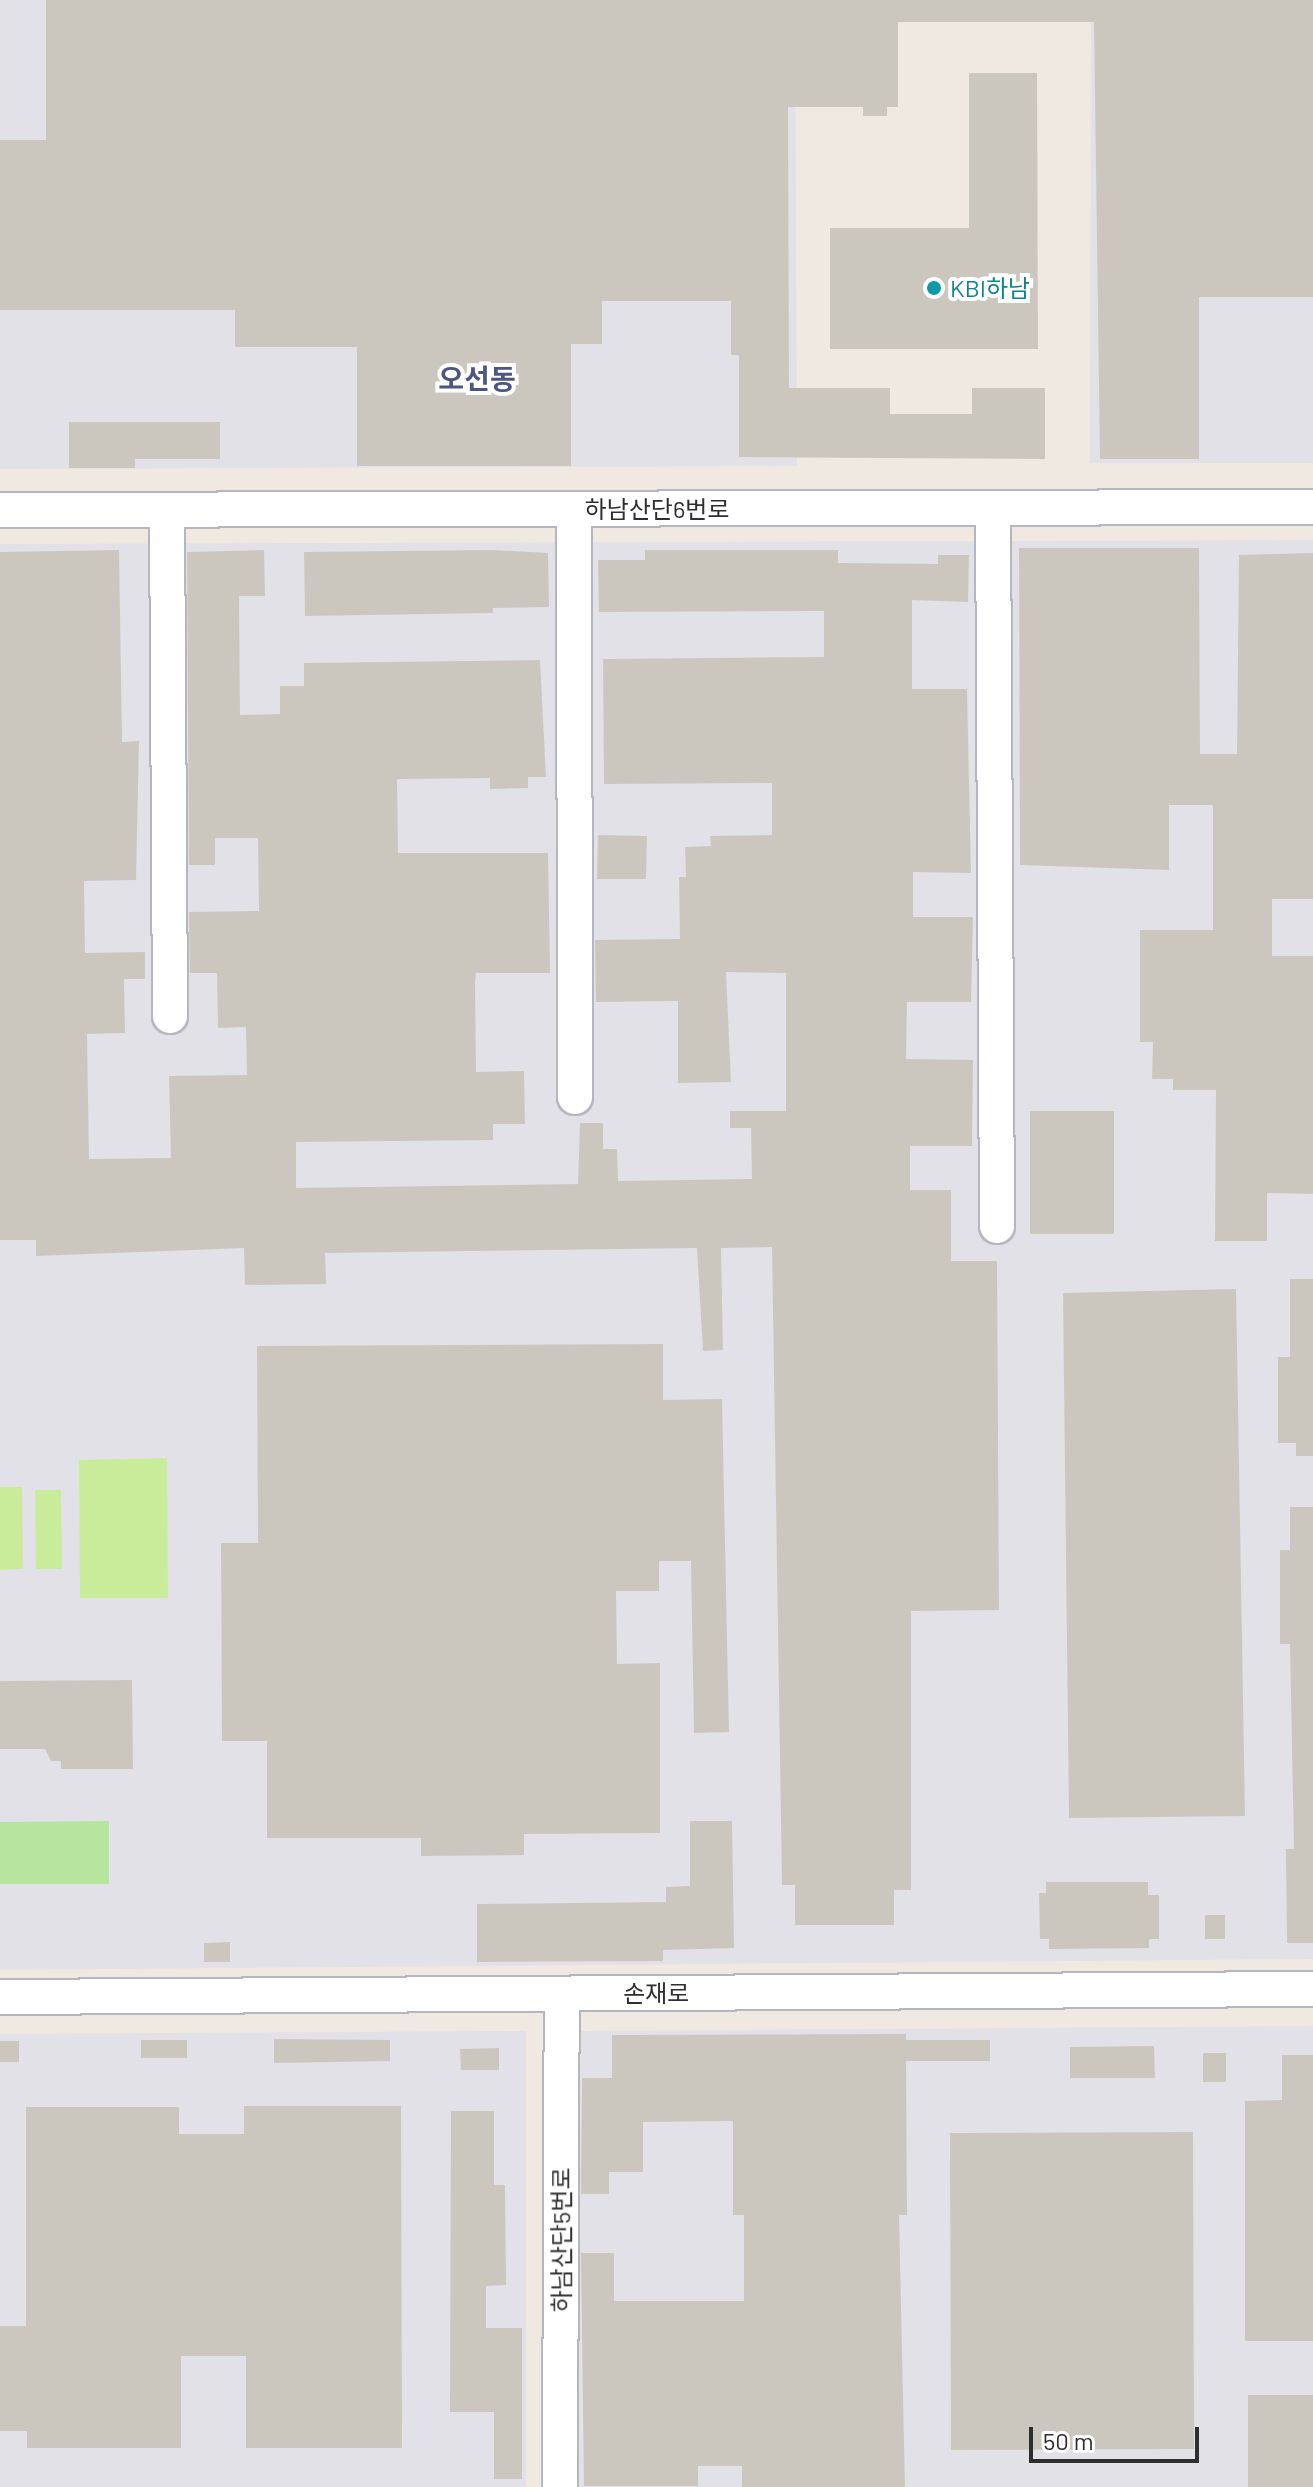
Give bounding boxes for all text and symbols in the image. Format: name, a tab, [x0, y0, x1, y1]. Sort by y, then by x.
place label: KBI하남	[950, 274, 1030, 302]
marker: KBI하남	[925, 279, 943, 297]
district label: 오선동	[438, 361, 516, 395]
street label: 하남산단6번로	[585, 495, 729, 523]
street label: 손재로	[623, 1979, 689, 2007]
street label: 하남산단5번로	[547, 2168, 575, 2312]
scale bar	[1033, 2411, 1203, 2461]
text: 50 m	[1043, 2426, 1094, 2455]

